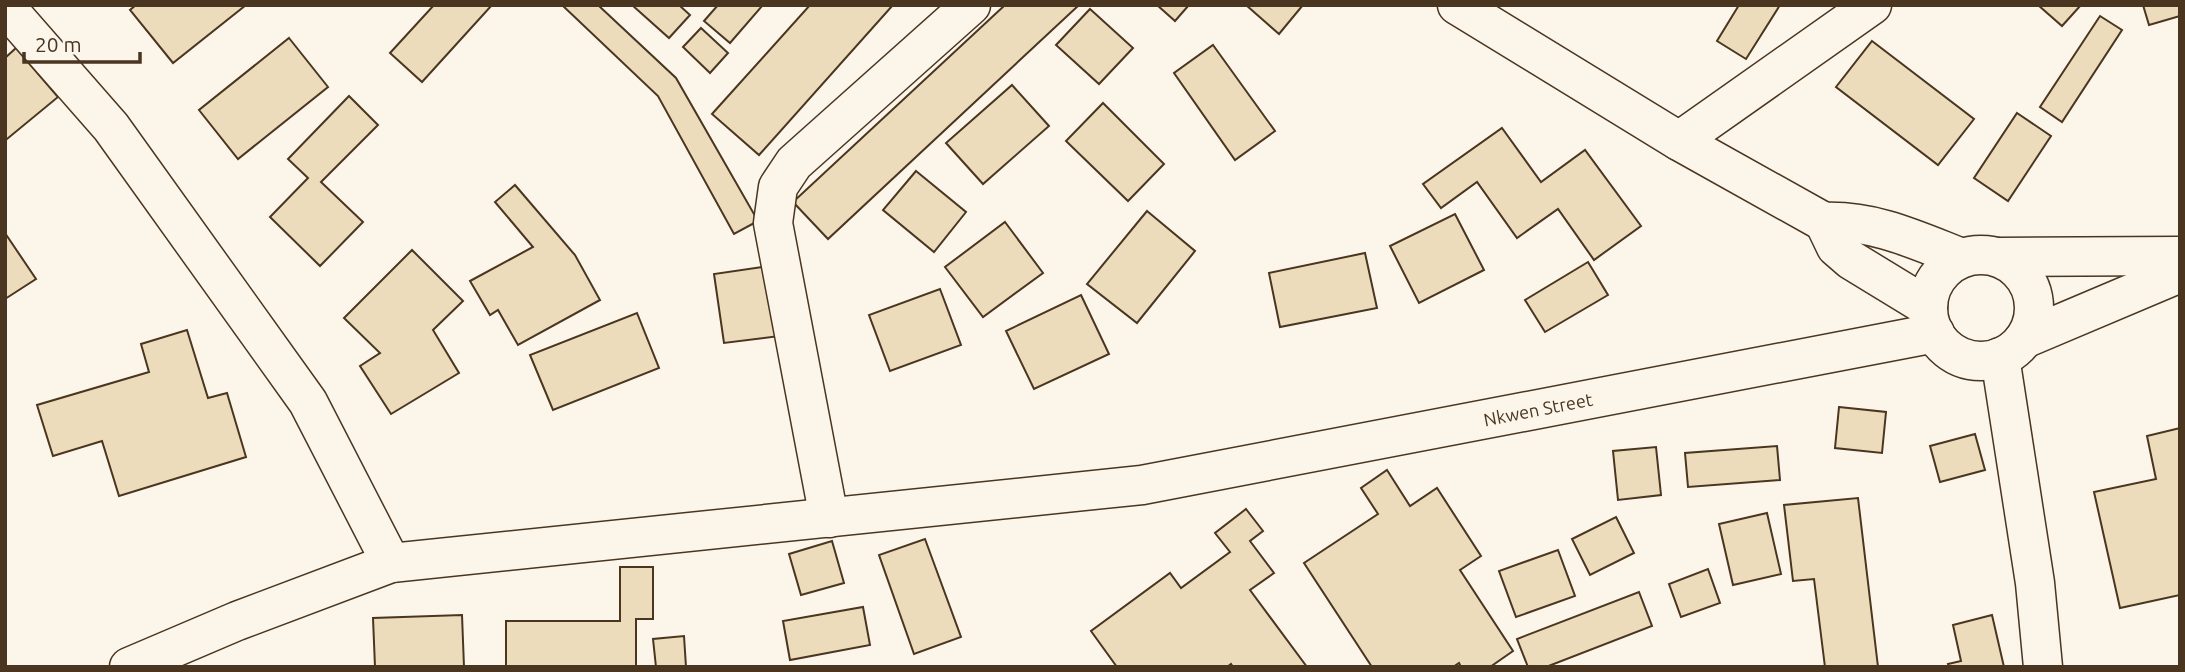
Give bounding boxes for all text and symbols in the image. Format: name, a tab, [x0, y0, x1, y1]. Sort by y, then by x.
scale bar	[24, 21, 140, 65]
text: 20 m	[35, 32, 82, 56]
street label: Nkwen Street	[1482, 389, 1594, 429]

